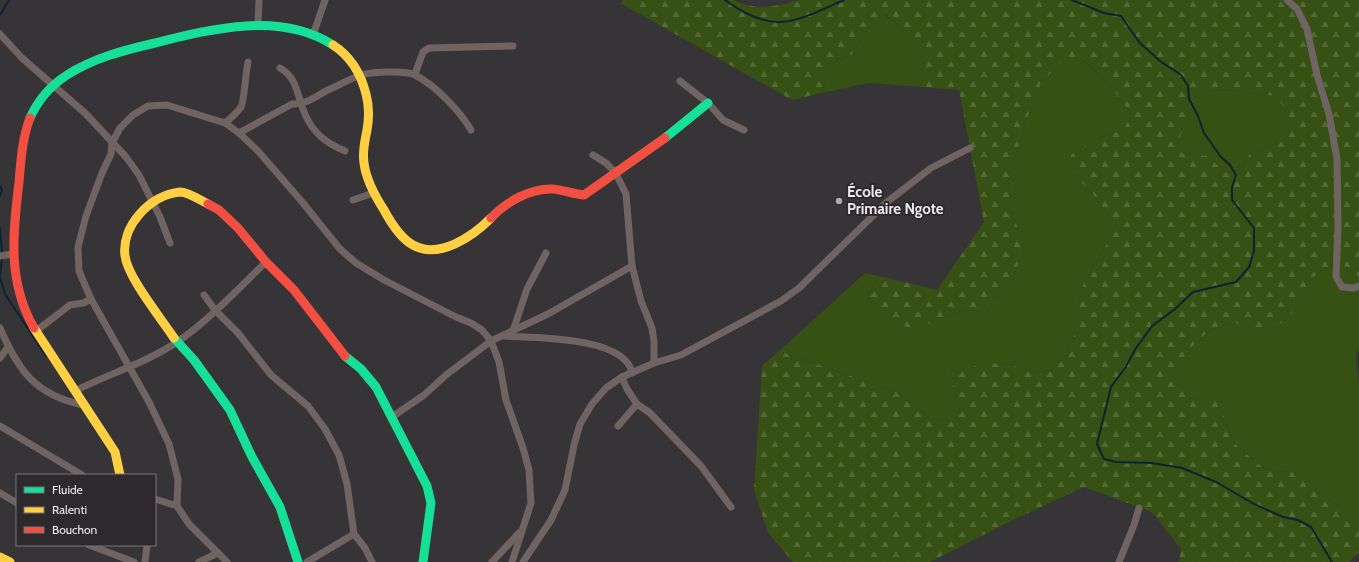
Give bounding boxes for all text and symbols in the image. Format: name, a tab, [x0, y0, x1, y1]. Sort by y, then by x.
place label: École Primaire Ngote	[847, 182, 944, 218]
marker: École Primaire Ngote	[834, 196, 844, 206]
legend	[16, 474, 156, 546]
text: Fluide	[52, 482, 83, 497]
text: Ralenti	[52, 502, 87, 517]
text: Bouchon	[52, 522, 98, 537]

